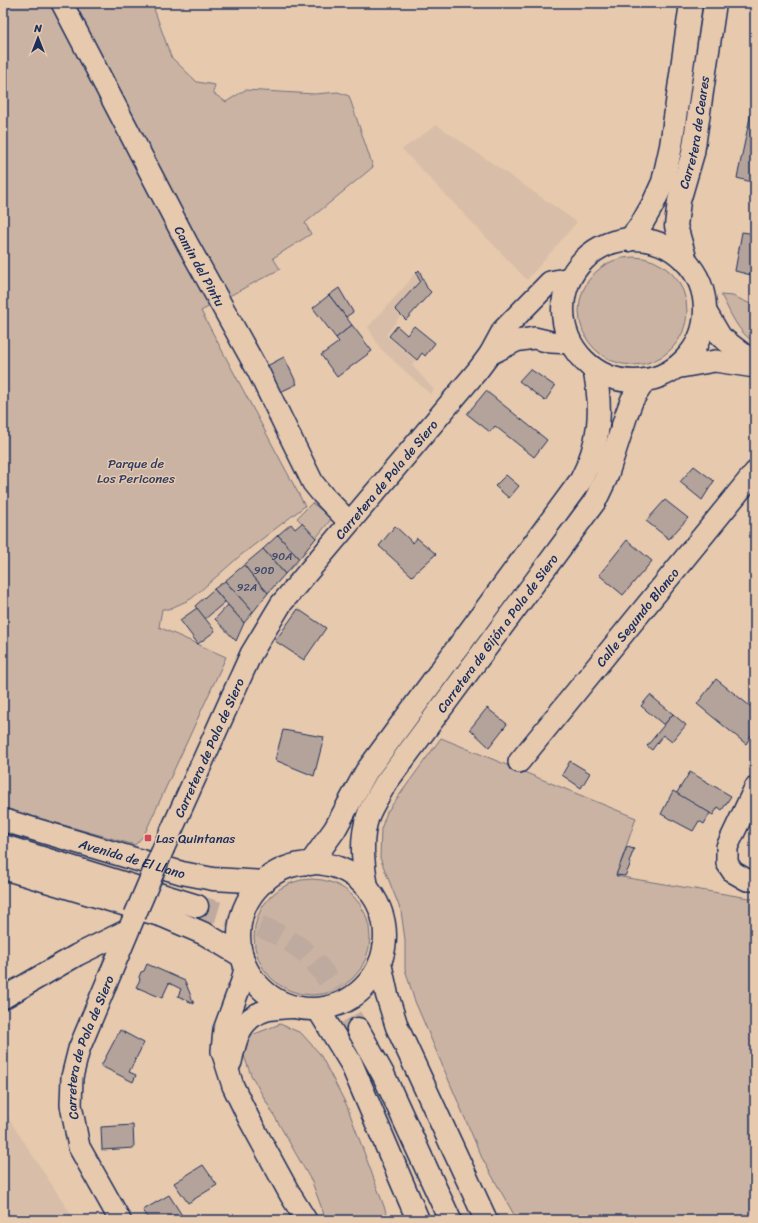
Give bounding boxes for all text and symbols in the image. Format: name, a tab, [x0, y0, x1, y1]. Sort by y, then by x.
north arrow	[18, 18, 58, 58]
text: N	[33, 19, 42, 38]
street label: Carretera de Ceares	[672, 73, 716, 192]
street label: Camin del Pintu	[168, 222, 231, 311]
street label: Carretera de Pola de Siero	[329, 414, 444, 545]
park label: Parque de Los Pericones	[97, 452, 175, 490]
house number: 90A	[272, 547, 292, 566]
street label: Carretera de Gijón a Pola de Siero	[431, 549, 564, 718]
house number: 90D	[254, 561, 275, 580]
street label: Calle Segundo Blanco	[590, 562, 685, 672]
house number: 92A	[237, 578, 257, 597]
street label: Carretera de Pola de Siero	[168, 674, 251, 821]
place label: Las Quintanas	[156, 827, 235, 850]
street label: Avenida de El Llano	[75, 832, 189, 886]
marker: Las Quintanas	[143, 833, 153, 843]
street label: Carretera de Pola de Siero	[60, 971, 121, 1122]

